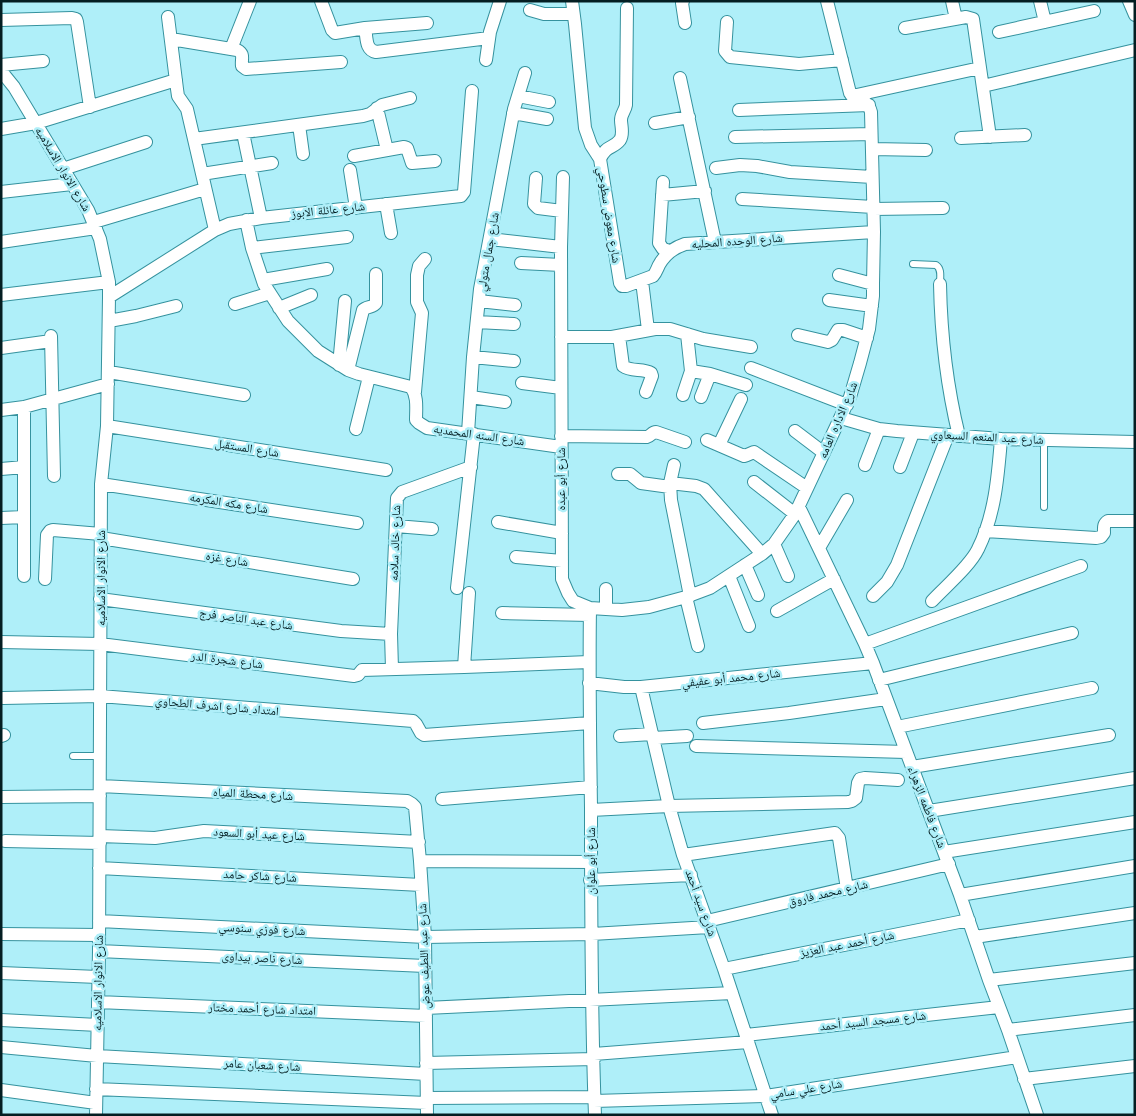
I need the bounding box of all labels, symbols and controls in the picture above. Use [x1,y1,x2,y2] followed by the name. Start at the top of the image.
[31,124,94,214] street label: شارع الانوار الاسلاميه
[591,166,624,265] street label: شارع معوض سطوحي
[289,199,366,222] street label: شارع عائلة الابوز
[474,211,505,293] street label: شارع جمال متولي
[691,231,783,252] street label: شارع الوحده المحليه
[816,380,861,461] street label: شارع الاداره العامه
[432,422,526,449] street label: شارع السنه المحمديه
[930,427,1044,450] street label: شارع عبد المنعم السبعاوي
[214,436,280,461] street label: شارع المستقبل
[554,447,569,510] street label: شارع أبو عبده
[189,490,269,517] street label: شارع مكه المكرمه
[387,505,404,581] street label: شارع خالد سلامه
[94,530,109,626] street label: شارع الانوار الاسلاميه
[205,549,249,570] street label: شارع غزه
[198,606,294,633] street label: شارع عبد الناصر فرج
[189,649,264,672] street label: شارع شجرة الدر
[681,666,781,693] street label: شارع محمد أبو عفيفي
[154,694,280,721] street label: امتداد شارع اشرف الطحاوي
[904,764,949,850] street label: شارع فاطمه الزهراء
[213,785,293,804] street label: شارع محطة المياه
[213,825,305,844] street label: شارع عيد أبو السعود
[584,827,599,895] street label: شارع أبو علوان
[223,867,297,886] street label: شارع شاكر حامد
[682,868,720,939] street label: شارع سيد أحمد
[787,877,869,910] street label: شارع محمد فاروق
[415,903,434,1009] street label: شارع عبد اللطيف عوض
[218,920,306,941] street label: شارع فوزي سنوسي
[798,928,896,961] street label: شارع أحمد عبد العزيز
[90,935,107,1031] street label: شارع الانوار الاسلاميه
[221,949,303,968] street label: شارع ناصر بيداوى
[207,1000,316,1019] street label: امتداد شارع أحمد مختار
[819,1008,927,1035] street label: شارع مسجد السيد أحمد
[222,1056,301,1075] street label: شارع شعبان عامر
[769,1076,844,1105] street label: شارع علي سامي

